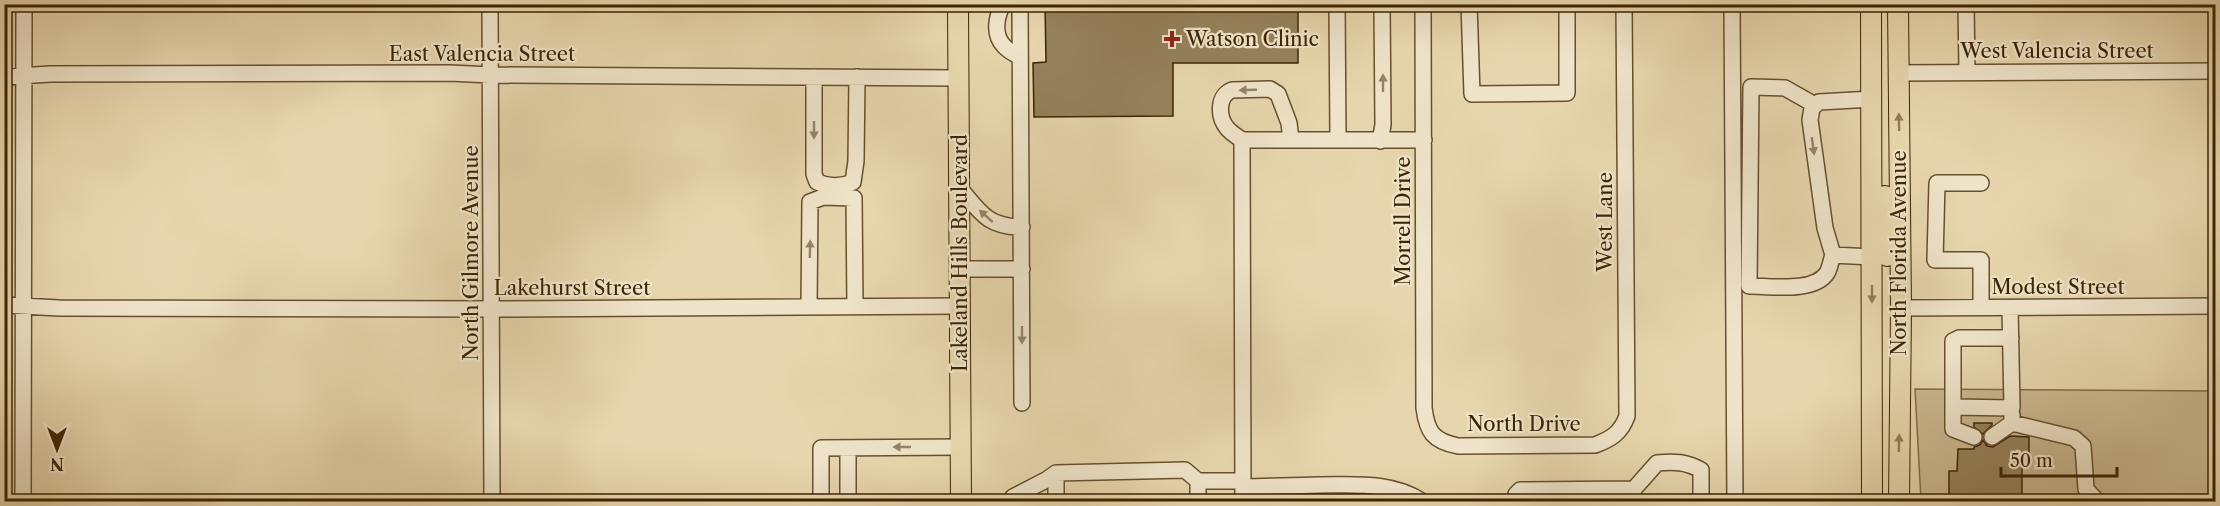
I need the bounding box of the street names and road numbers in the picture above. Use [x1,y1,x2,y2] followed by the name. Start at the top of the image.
[1959,39,2154,63] street label: West Valencia Street
[389,42,575,66] street label: East Valencia Street
[948,134,972,372] street label: Lakeland Hills Boulevard
[459,145,483,361] street label: North Gilmore Avenue
[1887,150,1911,356] street label: North Florida Avenue
[1391,157,1415,285] street label: Morrell Drive
[1593,172,1617,273] street label: West Lane
[1991,275,2125,299] street label: Modest Street
[494,276,650,300] street label: Lakehurst Street
[1467,412,1581,436] street label: North Drive

